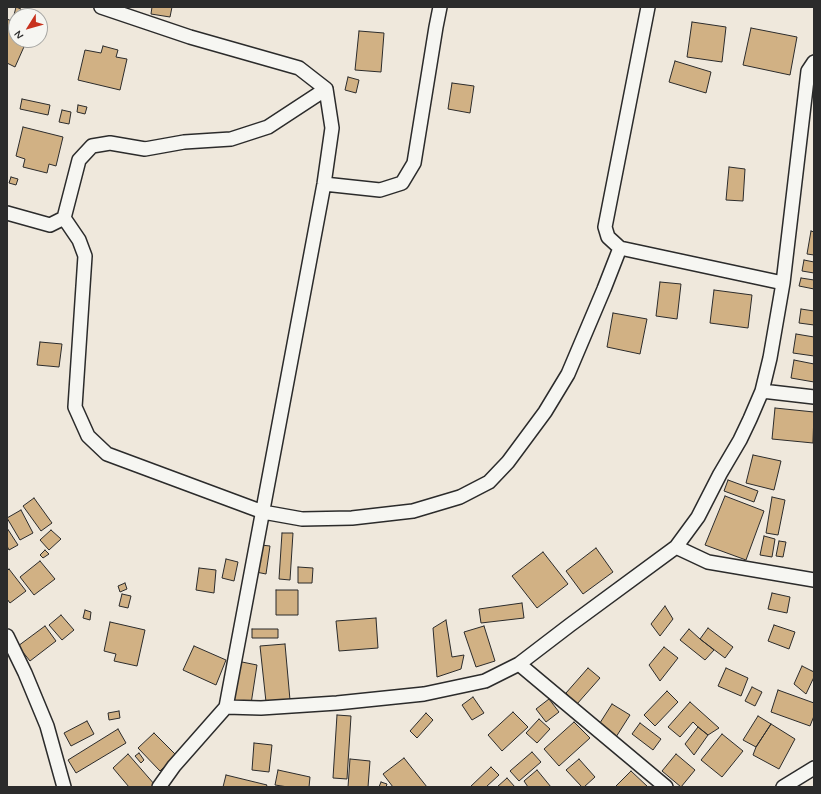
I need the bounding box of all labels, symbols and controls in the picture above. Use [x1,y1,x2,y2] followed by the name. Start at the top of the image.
[8,8,48,48] north arrow
[11,27,27,42] text: N

